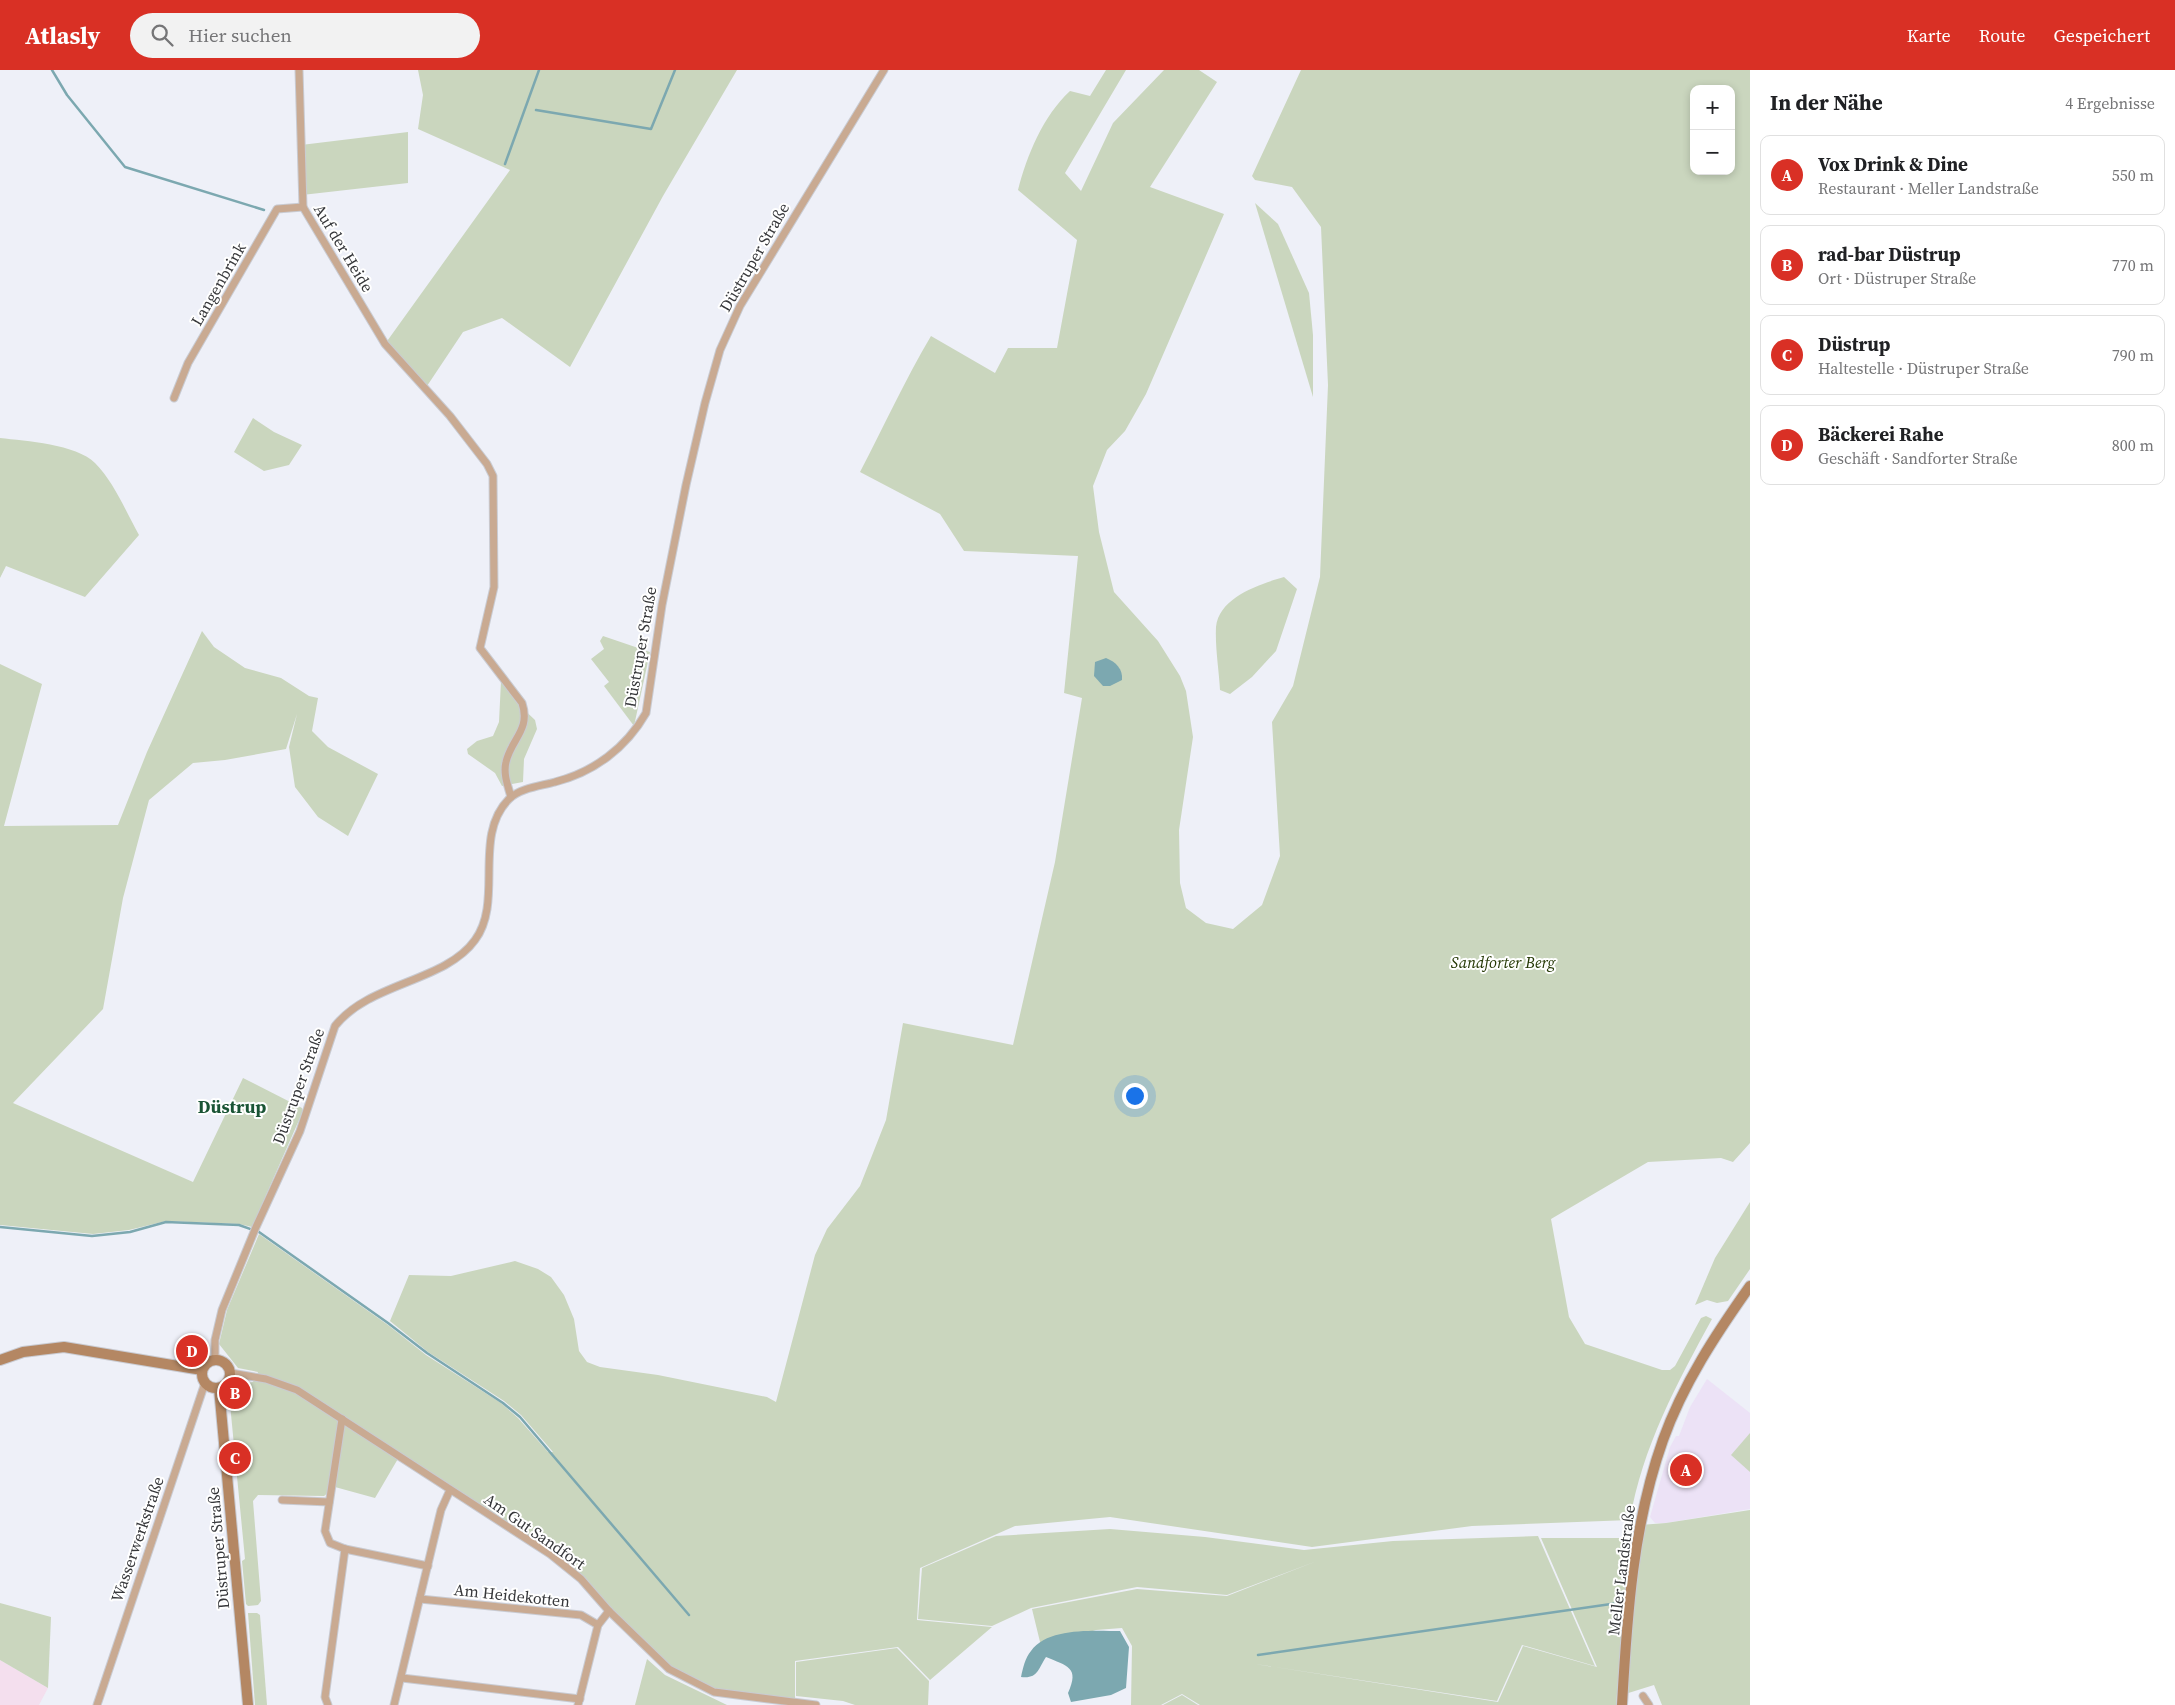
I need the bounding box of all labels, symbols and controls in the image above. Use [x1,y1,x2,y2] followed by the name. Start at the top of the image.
[130,13,480,58] search box
[25,19,100,52] text: Atlasly
[148,21,176,49] icon: search
[188,22,292,48] text: Hier suchen
[1907,23,1951,48] text: Karte
[1979,23,2025,48] text: Route
[2053,23,2150,48] text: Gespeichert
[1690,85,1735,175] map controls
[1690,85,1735,130] button: +
[1770,88,1883,117] text: In der Nähe
[2065,92,2155,114] text: 4 Ergebnisse
[1690,130,1735,175] button: −
[1818,151,1968,177] text: Vox Drink & Dine
[1782,164,1792,186] text: A
[2112,164,2154,186] text: 550 m
[1818,177,2039,199] text: Restaurant · Meller Landstraße
[714,199,794,315] street label: Düstruper Straße
[309,200,379,296] street label: Auf der Heide
[185,238,251,330] street label: Langenbrink
[1818,241,1961,267] text: rad-bar Düstrup
[1782,254,1792,276] text: B
[2112,254,2154,276] text: 770 m
[1818,267,1976,289] text: Ort · Düstruper Straße
[1818,331,1890,357] text: Düstrup
[1782,344,1792,366] text: C
[2112,344,2154,366] text: 790 m
[1818,357,2029,379] text: Haltestelle · Düstruper Straße
[1818,421,1944,447] text: Bäckerei Rahe
[1781,434,1793,456] text: D
[2112,434,2154,456] text: 800 m
[1818,447,2018,469] text: Geschäft · Sandforter Straße
[619,585,661,709] street label: Düstruper Straße
[1451,951,1556,973] park label: Sandforter Berg
[267,1025,329,1147] street label: Düstruper Straße
[1122,1083,1148,1109] your location
[198,1094,266,1119] district label: Düstrup
[176,1332,208,1370] pin: D
[219,1374,251,1412] pin: B
[219,1439,251,1477] pin: C
[1670,1451,1702,1489] pin: A
[105,1473,169,1605] street label: Wasserwerkstraße
[202,1486,234,1610] street label: Düstruper Straße
[480,1488,591,1575] street label: Am Gut Sandfort
[1602,1504,1640,1636] street label: Meller Landstraße
[453,1578,571,1612] street label: Am Heidekotten

